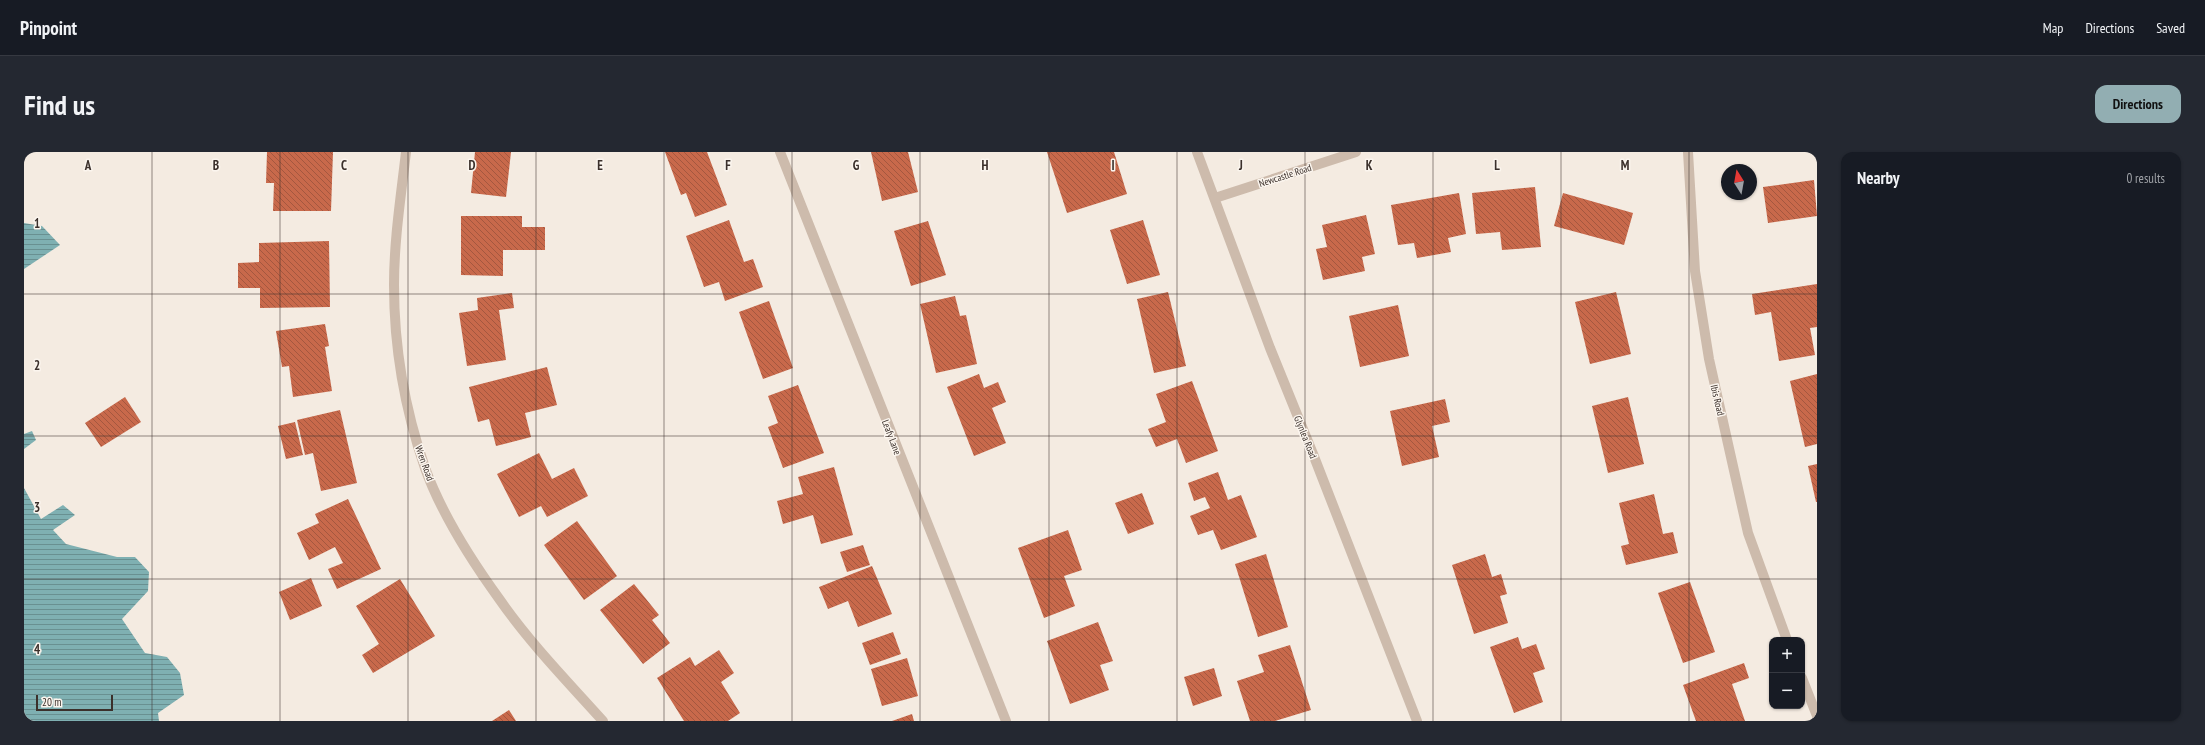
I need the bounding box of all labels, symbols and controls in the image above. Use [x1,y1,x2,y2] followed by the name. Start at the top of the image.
[20,16,77,40] text: Pinpoint
[2043,19,2063,37] text: Map
[2085,19,2134,37] text: Directions
[2156,19,2185,37] text: Saved
[2095,85,2181,123] button: Directions
[24,86,95,123] text: Find us
[84,157,92,174] text: A
[213,157,219,174] text: B
[341,157,347,174] text: C
[469,157,476,174] text: D
[597,157,603,174] text: E
[725,157,731,174] text: F
[853,157,860,174] text: G
[982,157,989,174] text: H
[1111,157,1115,174] text: I
[1238,157,1243,174] text: J
[1366,157,1373,174] text: K
[1494,157,1500,174] text: L
[1621,157,1630,174] text: M
[1257,161,1313,190] street label: Newcastle Road
[1721,164,1757,200] north arrow
[1857,167,1900,189] text: Nearby
[2126,170,2165,187] text: 0 results
[34,215,40,232] text: 1
[34,357,40,374] text: 2
[1708,383,1727,417] street label: Ibis Road
[1291,414,1320,461] street label: Glynlea Road
[879,418,904,457] street label: Leafy Lane
[412,444,437,483] street label: Wren Road
[34,499,40,516] text: 3
[1769,637,1805,709] map controls
[1769,637,1805,673] button: +
[34,641,41,658] text: 4
[1769,673,1805,709] button: −
[36,693,113,712] scale bar
[42,695,61,709] text: 20 m

